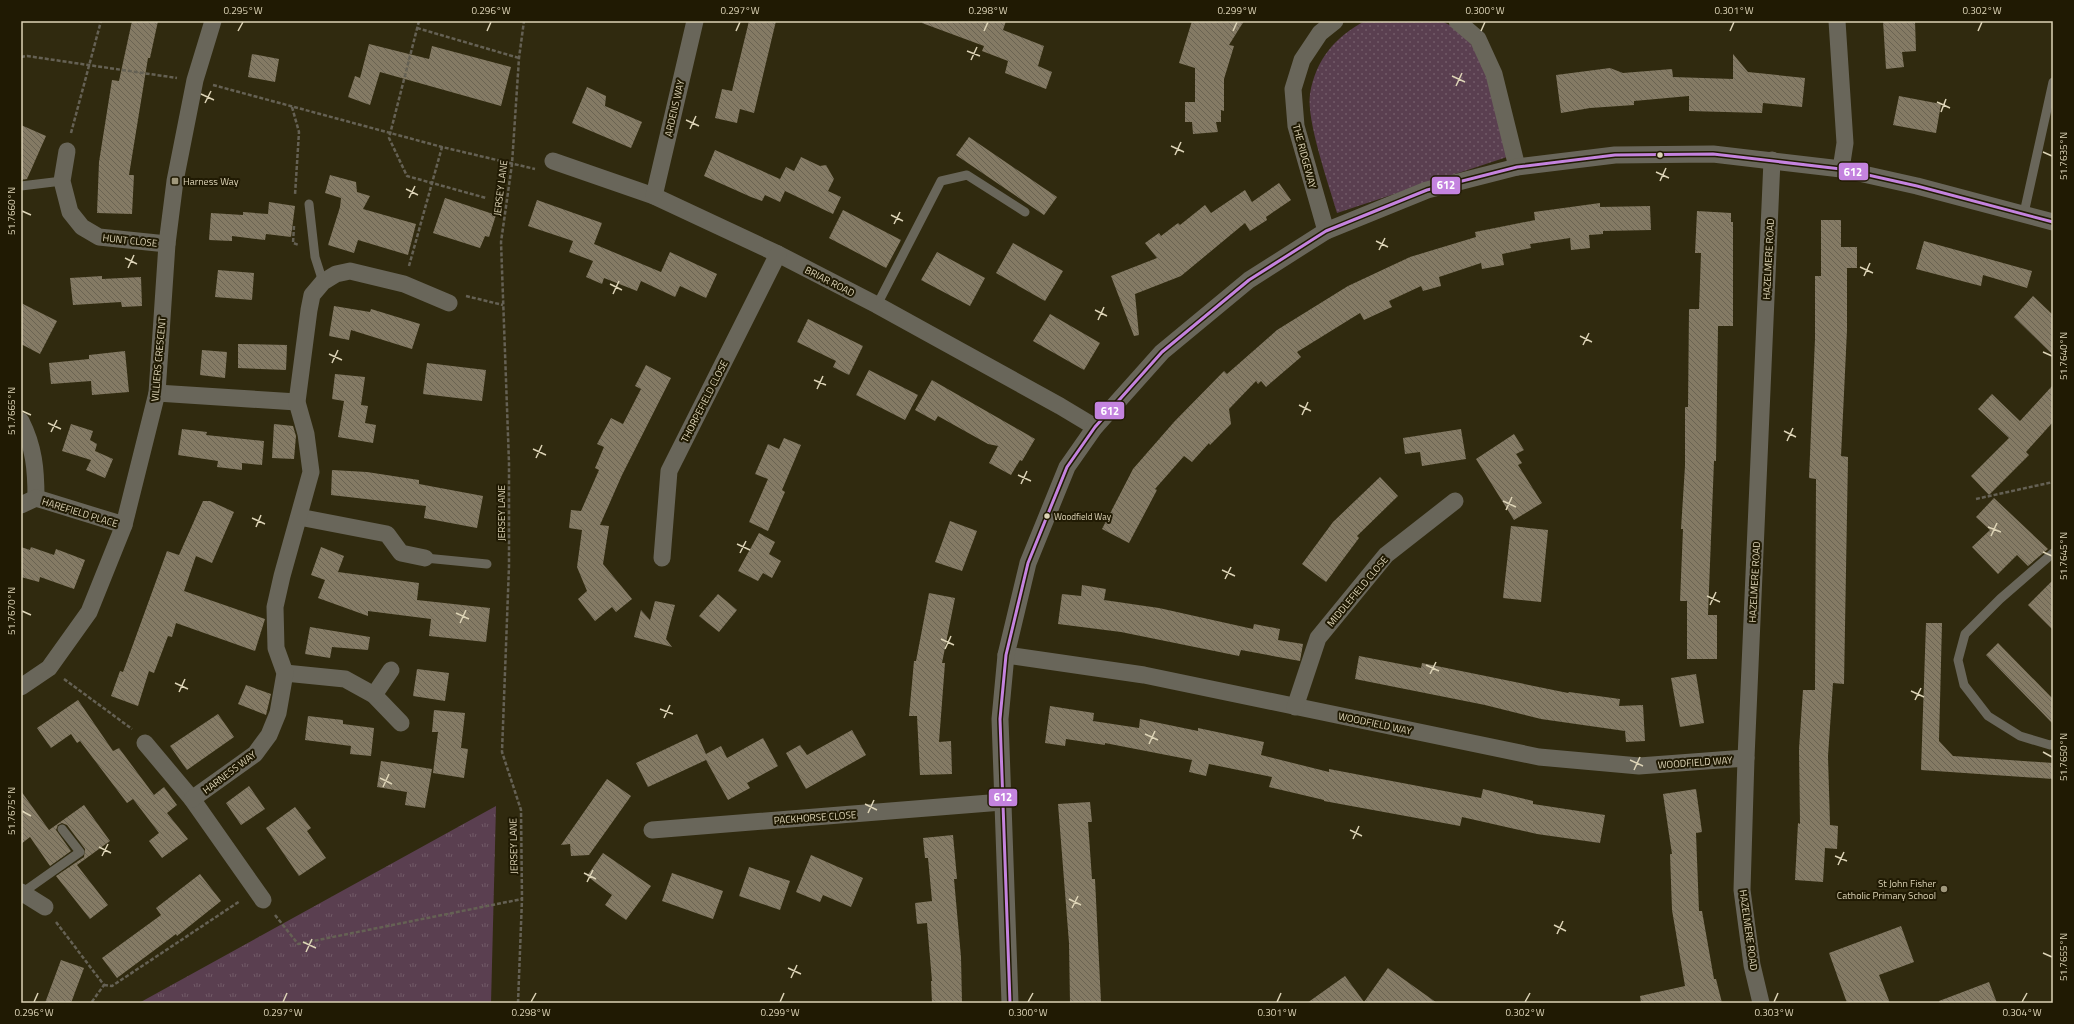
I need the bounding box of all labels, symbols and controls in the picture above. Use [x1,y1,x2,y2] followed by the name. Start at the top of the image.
[223,3,263,18] text: 0.295°W
[471,3,511,18] text: 0.296°W
[720,3,760,18] text: 0.297°W
[968,3,1008,18] text: 0.298°W
[1217,3,1257,18] text: 0.299°W
[1465,3,1505,18] text: 0.300°W
[1714,3,1754,18] text: 0.301°W
[1962,3,2002,18] text: 0.302°W
[661,78,688,138] street label: ARDENS WAY
[1289,122,1320,191] street label: THE RIDGEWAY
[2056,132,2071,180] text: 51.7635°N
[1655,150,1665,160] unlabelled marker
[490,159,511,217] street label: JERSEY LANE
[1838,162,1869,181] line badge: 612
[1844,164,1862,180] text: 612
[183,174,239,189] place label: Harness Way
[170,176,180,186] marker: Harness Way
[1431,176,1461,195] line badge: 612
[1437,177,1455,193] text: 612
[4,187,19,235] text: 51.7660°N
[1759,218,1778,300] street label: HAZELMERE ROAD
[102,230,159,251] street label: HUNT CLOSE
[802,262,857,300] street label: BRIAR ROAD
[147,315,170,402] street label: VILLIERS CRESCENT
[2056,332,2071,380] text: 51.7640°N
[677,357,732,445] street label: THORPEFIELD CLOSE
[4,387,19,435] text: 51.7665°N
[1094,401,1125,420] line badge: 612
[1101,403,1119,419] text: 612
[494,484,509,541] street label: JERSEY LANE
[40,494,120,531] street label: HAREFIELD PLACE
[1054,510,1112,523] place label: Woodfield Way
[1042,511,1052,521] marker: Woodfield Way
[2056,532,2071,580] text: 51.7645°N
[1745,541,1764,623] street label: HAZELMERE ROAD
[1323,552,1392,630] street label: MIDDLEFIELD CLOSE
[4,587,19,635] text: 51.7670°N
[1337,708,1414,739] street label: WOODFIELD WAY
[2056,733,2071,781] text: 51.7650°N
[199,747,260,798] street label: HARNESS WAY
[1657,752,1733,773] street label: WOODFIELD WAY
[4,787,19,835] text: 51.7675°N
[988,788,1018,807] line badge: 612
[994,789,1012,805] text: 612
[773,807,857,828] street label: PACKHORSE CLOSE
[506,817,521,874] street label: JERSEY LANE
[1837,876,1937,903] place label: St John Fisher Catholic Primary School
[1939,884,1949,894] marker: St John Fisher Catholic Primary School
[1735,889,1762,971] street label: HAZELMERE ROAD
[2056,933,2071,981] text: 51.7655°N
[14,1005,54,1020] text: 0.296°W
[263,1005,303,1020] text: 0.297°W
[511,1005,551,1020] text: 0.298°W
[760,1005,800,1020] text: 0.299°W
[1008,1005,1048,1020] text: 0.300°W
[1257,1005,1297,1020] text: 0.301°W
[1505,1005,1545,1020] text: 0.302°W
[1754,1005,1794,1020] text: 0.303°W
[2002,1005,2042,1020] text: 0.304°W

